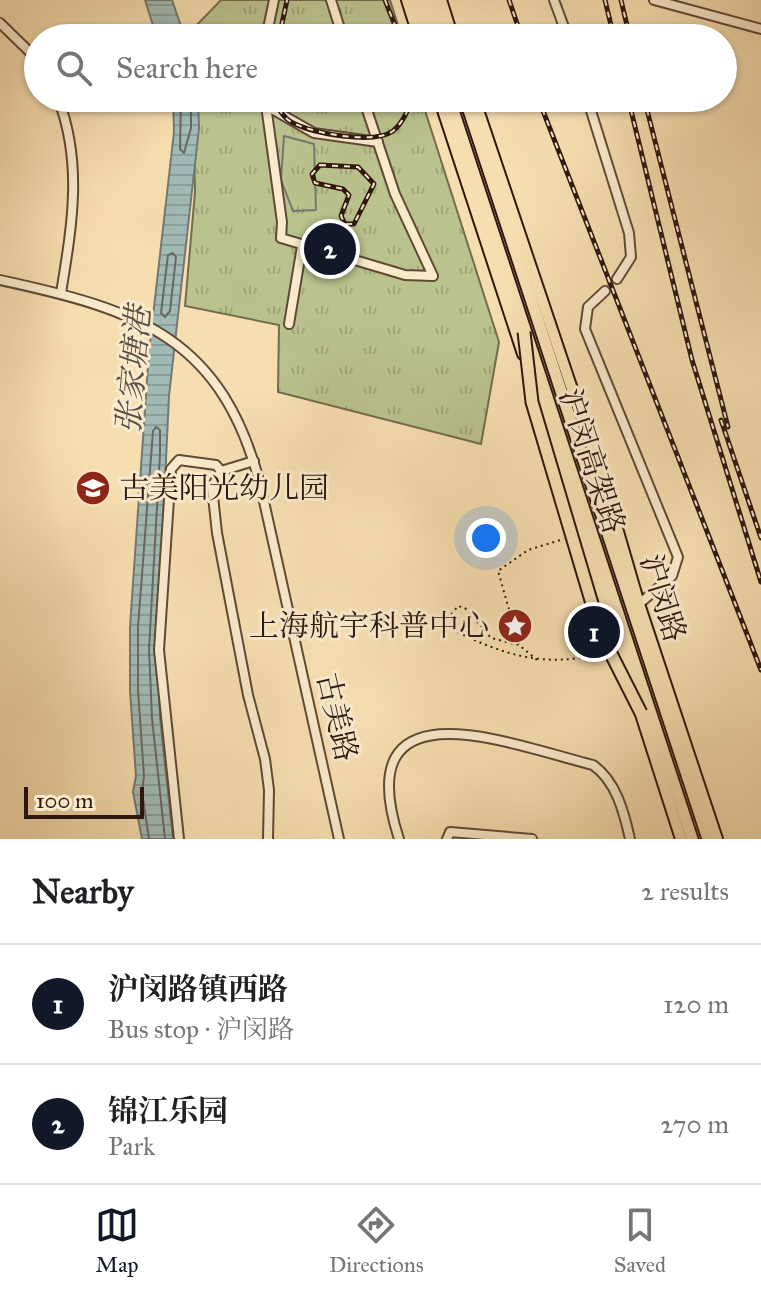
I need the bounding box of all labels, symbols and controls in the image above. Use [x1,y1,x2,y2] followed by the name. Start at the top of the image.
[24,24,737,112] search box
[52,46,96,90] icon: search
[116,50,258,86] text: Search here
[304,219,356,279] pin: 2
[108,301,159,436] water label: 张家塘港
[552,384,632,538] street label: 沪闵高架路
[74,469,112,507] school or university icon: 古美阳光幼儿园
[119,470,329,506] place label: 古美阳光幼儿园
[466,518,506,558] your location
[633,550,693,646] street label: 沪闵路
[568,602,620,662] pin: 1
[496,607,534,645] place icon: 上海航宇科普中心
[249,608,489,644] place label: 上海航宇科普中心
[309,669,365,765] street label: 古美路
[24,783,144,819] scale bar
[36,787,93,814] text: 100 m
[32,871,134,912] text: Nearby
[641,875,729,907] text: 2 results
[108,971,288,1007] text: 沪闵路镇西路
[53,988,63,1020] text: 1
[663,988,729,1020] text: 120 m
[108,1013,294,1045] text: Bus stop · 沪闵路
[108,1093,228,1129] text: 锦江乐园
[52,1108,64,1140] text: 2
[660,1108,729,1140] text: 270 m
[108,1130,155,1162] text: Park
[95,1203,139,1278] tab: Map
[329,1203,424,1278] tab: Directions
[614,1203,666,1278] tab: Saved

